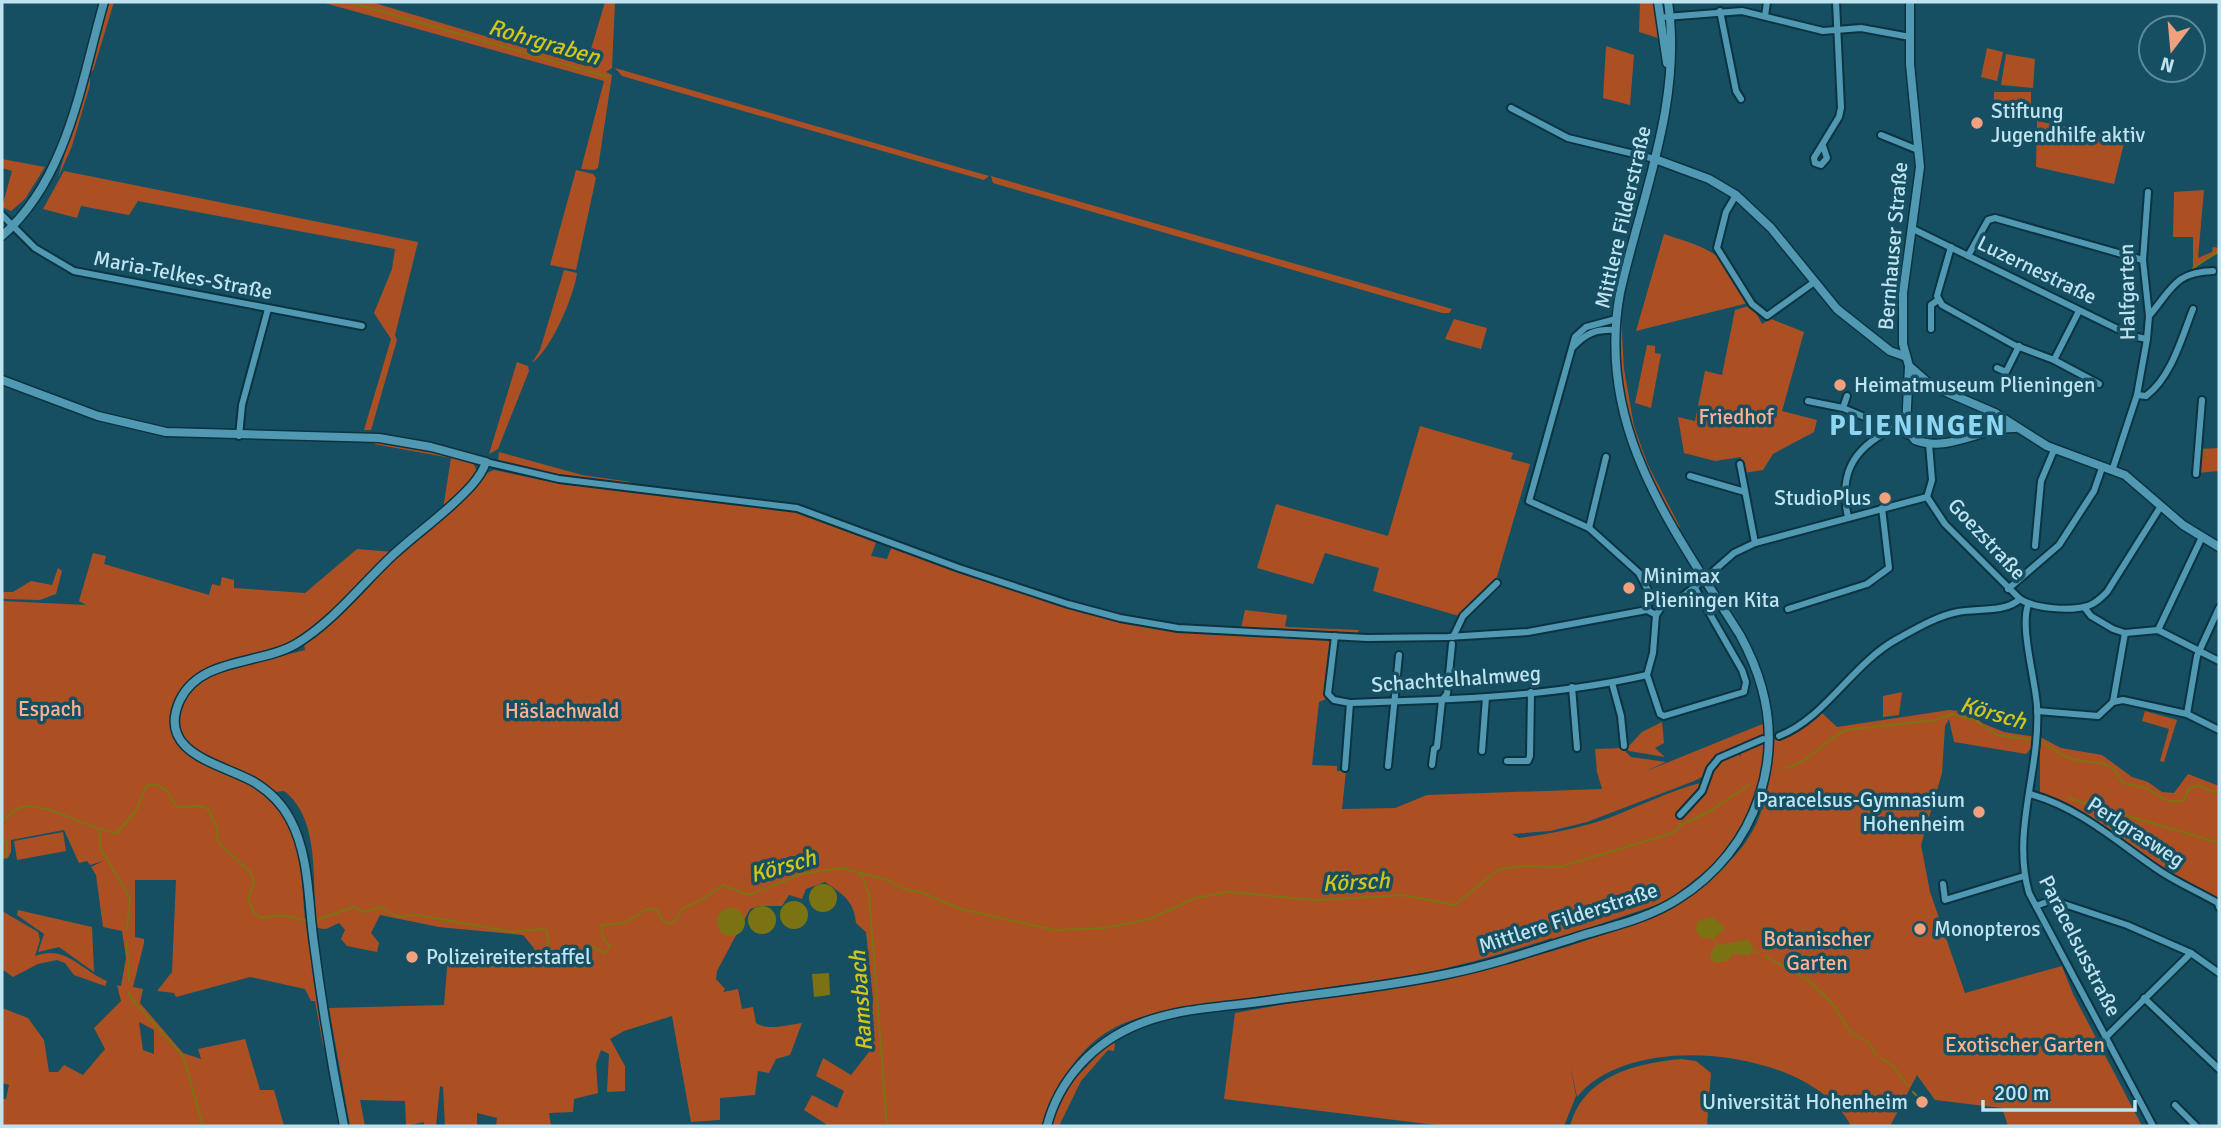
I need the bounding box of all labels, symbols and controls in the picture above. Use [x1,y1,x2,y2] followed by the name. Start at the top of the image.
[485,12,604,72] water label: Rohrgraben
[2137,14,2207,84] north arrow
[2158,51,2177,78] text: N
[1991,98,2145,148] place label: Stiftung Jugendhilfe aktiv
[1969,115,1985,131] marker: Stiftung Jugendhilfe aktiv
[1589,123,1657,311] street label: Mittlere Filderstraße
[1873,161,1913,331] street label: Bernhauser Straße
[1973,230,2101,310] street label: Luzernestraße
[2113,243,2141,341] street label: Halfgarten
[91,245,275,305] street label: Maria-Telkes-Straße
[1854,372,2095,398] place label: Heimatmuseum Plieningen
[1832,377,1848,393] marker: Heimatmuseum Plieningen
[1698,404,1775,430] park label: Friedhof
[1829,409,2007,443] district label: PLIENINGEN
[1774,485,1871,511] place label: StudioPlus
[1877,490,1893,506] marker: StudioPlus
[1942,493,2032,585] street label: Goezstraße
[1643,563,1780,613] place label: Minimax Plieningen Kita
[1621,580,1637,596] marker: Minimax Plieningen Kita
[1370,660,1542,698] street label: Schachtelhalmweg
[1957,690,2031,737] water label: Körsch
[18,696,82,722] park label: Espach
[505,698,619,724] park label: Häslachwald
[1756,787,1965,837] place label: Paracelsus-Gymnasium Hohenheim
[2083,791,2189,873] street label: Perlgrasweg
[1971,804,1987,820] marker: Paracelsus-Gymnasium Hohenheim
[747,842,821,889] water label: Körsch
[1322,866,1392,898] water label: Körsch
[2033,871,2127,1021] street label: Paracelsusstraße
[1475,877,1661,959] street label: Mittlere Filderstraße
[1934,916,2041,942] place label: Monopteros
[1912,921,1928,937] marker: Monopteros
[1763,926,1871,976] park label: Botanischer Garten
[426,944,591,970] place label: Polizeireiterstaffel
[843,948,879,1052] water label: Ramsbach
[404,949,420,965] marker: Polizeireiterstaffel
[1945,1032,2105,1058] park label: Exotischer Garten
[1983,1068,2135,1112] scale bar
[1994,1080,2049,1106] text: 200 m
[1702,1089,1908,1115] place label: Universität Hohenheim
[1914,1094,1930,1110] marker: Universität Hohenheim

